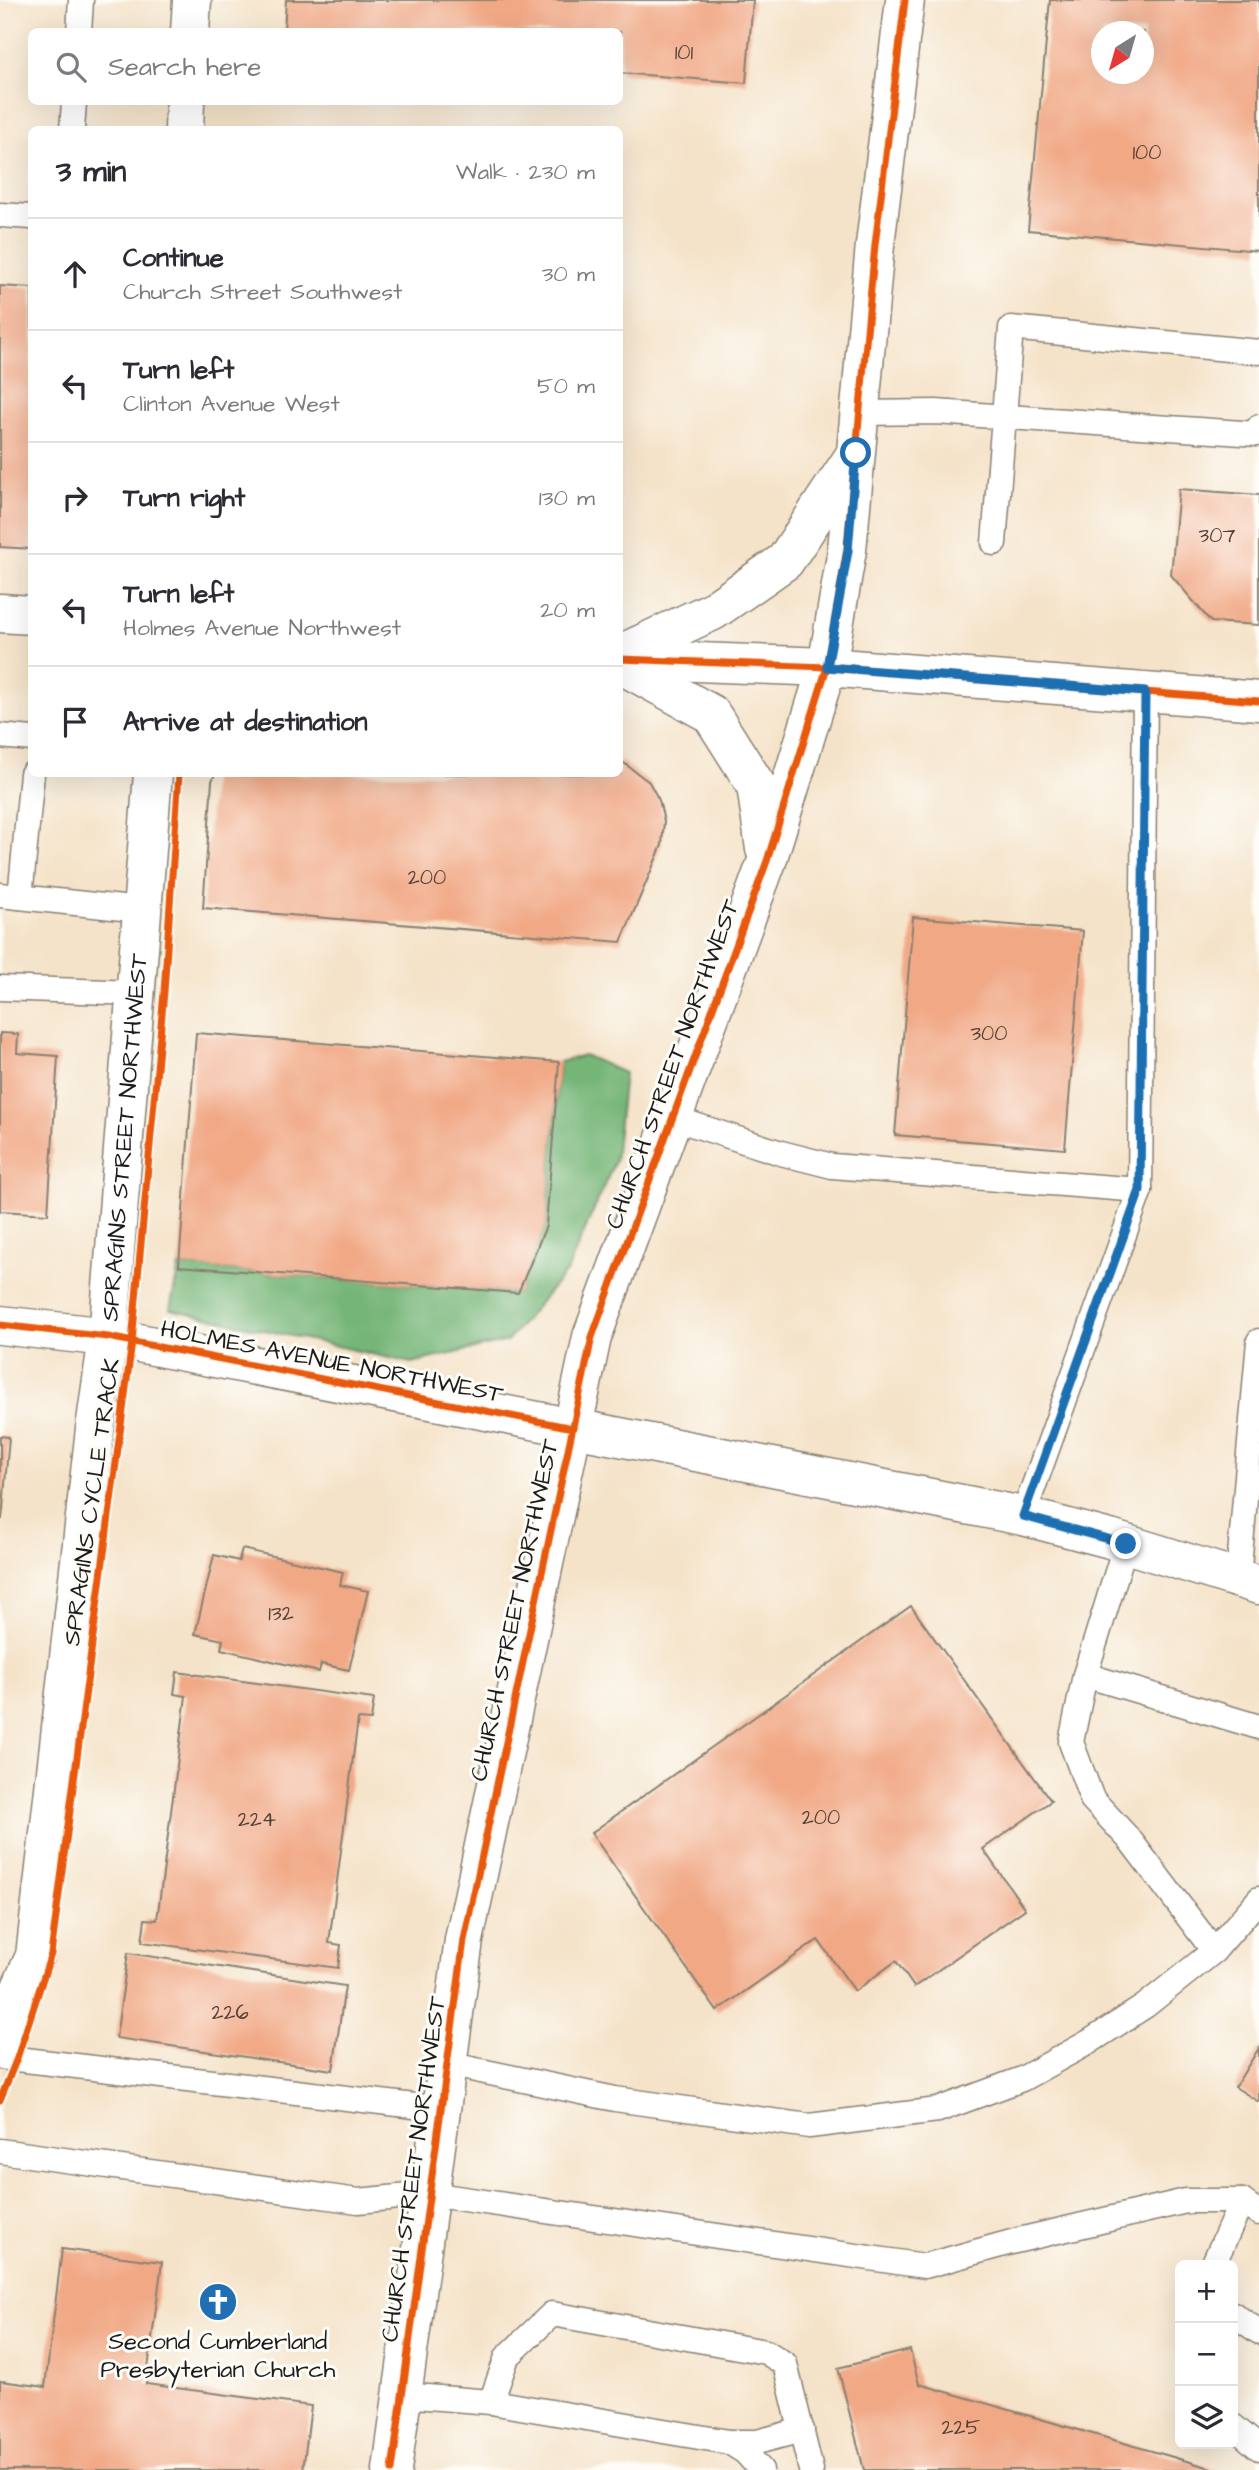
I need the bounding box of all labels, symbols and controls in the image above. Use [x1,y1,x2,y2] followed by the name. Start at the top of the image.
[1091,21,1154,84] north arrow
[28,28,623,105] search box
[675,38,694,67] house number: 101
[52,48,90,86] icon: search
[108,49,261,85] text: Search here
[1132,138,1162,167] house number: 100
[56,151,126,193] text: 3 min
[456,156,595,188] text: Walk · 230 m
[123,240,224,276] text: Continue
[56,255,94,293] icon: ahead
[542,258,595,290] text: 30 m
[123,276,402,308] text: Church Street Southwest
[123,352,234,388] text: Turn left
[56,367,94,405] icon: left
[537,370,595,402] text: 50 m
[123,388,340,420] text: Clinton Avenue West
[840,437,871,468] route start
[56,479,94,517] icon: right
[123,480,245,516] text: Turn right
[539,482,595,514] text: 130 m
[1199,521,1236,550] house number: 307
[123,576,234,612] text: Turn left
[56,591,94,629] icon: left
[540,594,595,626] text: 20 m
[123,612,401,644] text: Holmes Avenue Northwest
[56,703,94,741] icon: arrive
[123,704,368,740] text: Arrive at destination
[408,863,446,892] house number: 200
[597,895,749,1234] street label: CHURCH STREET NORTHWEST
[93,952,157,1323] street label: SPRAGINS STREET NORTHWEST
[970,1019,1008,1048] house number: 300
[158,1312,506,1412] street label: HOLMES AVENUE NORTHWEST
[55,1356,129,1648] street label: SPRAGINS CYCLE TRACK
[462,1436,568,1784] street label: CHURCH STREET NORTHWEST
[1110,1528,1141,1559] route end
[268,1599,294,1628] house number: 132
[802,1803,840,1832] house number: 200
[238,1805,276,1834] house number: 224
[373,1994,455,2344] street label: CHURCH STREET NORTHWEST
[211,1998,249,2027] house number: 226
[1175,2260,1238,2449] map controls
[1175,2260,1238,2323] button: +
[197,2281,239,2323] church icon: Second Cumberland Presbyterian Church
[1175,2323,1238,2386] button: −
[101,2325,336,2388] place label: Second Cumberland Presbyterian Church
[1175,2386,1238,2449] button: layers
[942,2413,981,2442] house number: 225

